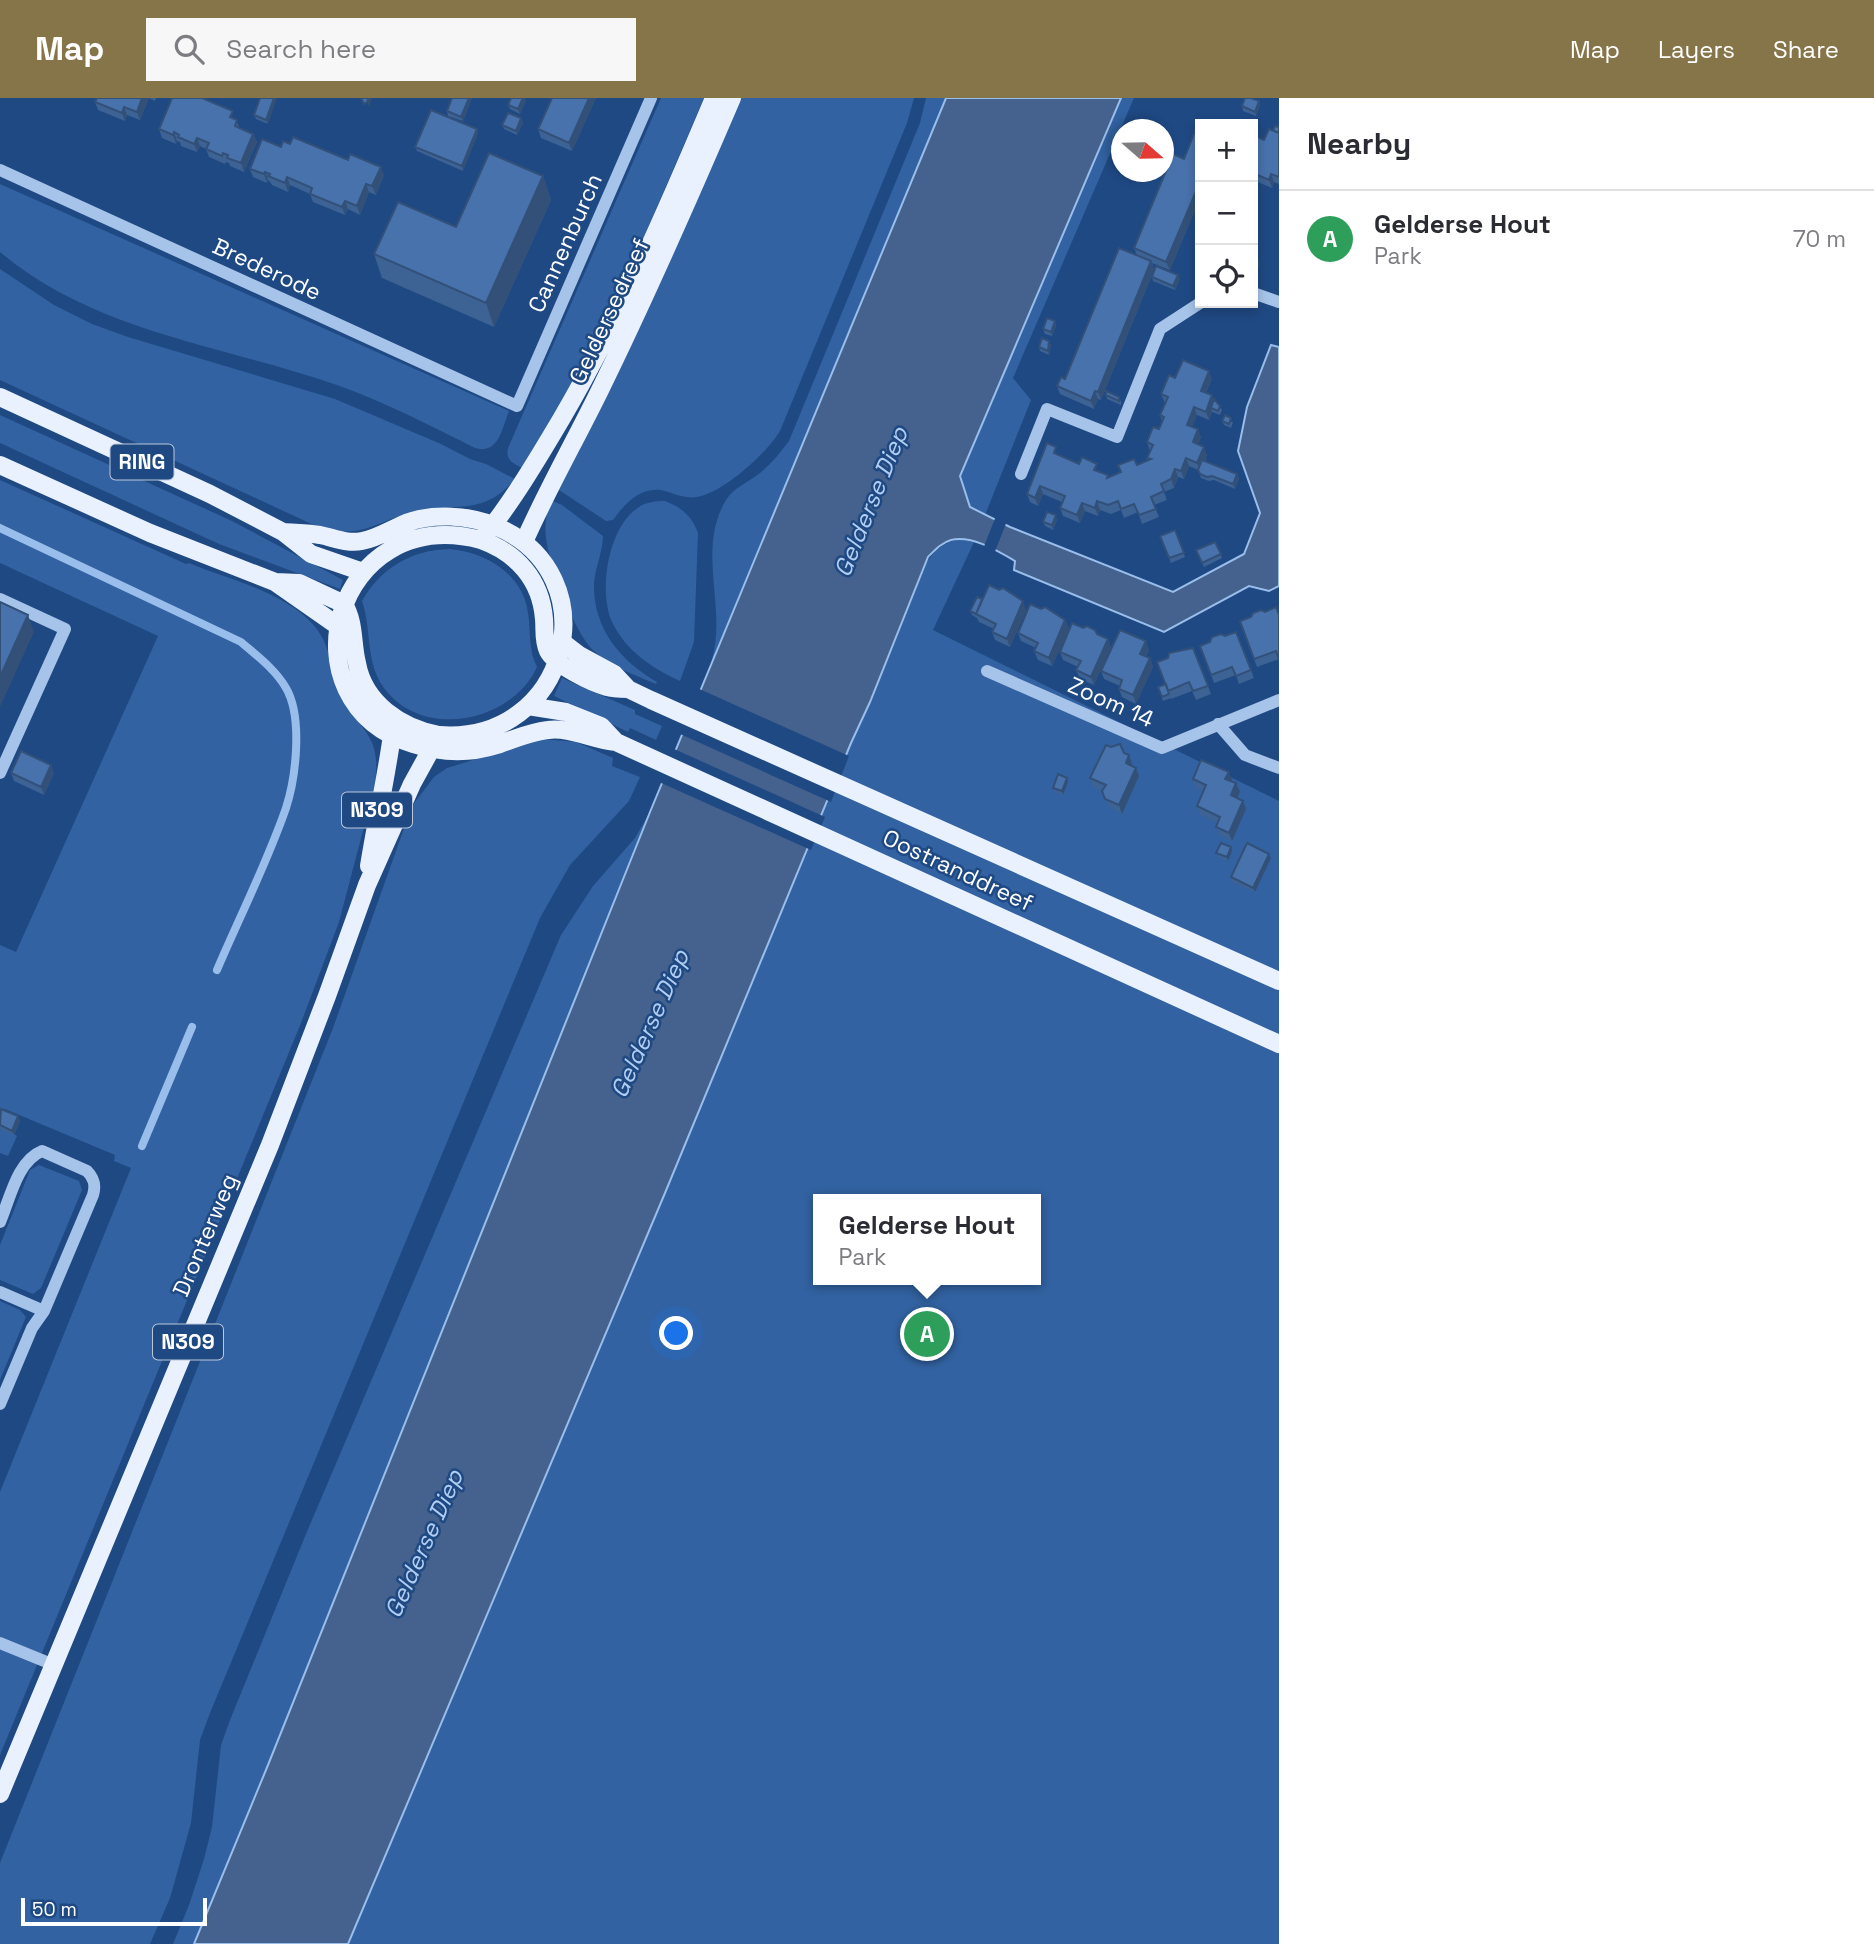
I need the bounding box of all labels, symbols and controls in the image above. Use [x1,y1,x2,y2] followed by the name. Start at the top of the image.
[146,18,636,81] search box
[35,28,104,70] text: Map
[170,30,208,68] icon: search
[226,32,376,66] text: Search here
[1570,34,1620,65] text: Map
[1658,34,1735,65] text: Layers
[1773,34,1839,65] text: Share
[1111,119,1174,182] north arrow
[1195,119,1258,308] map controls
[1195,119,1258,182] button: +
[1307,124,1411,163] text: Nearby
[521,169,609,317] street label: Cannenburch
[1195,182,1258,245] button: −
[1374,207,1551,241] text: Gelderse Hout
[1323,224,1337,254] text: A
[1793,224,1846,254] text: 70 m
[208,231,326,307] street label: Brederode
[562,233,656,389] street label: Geldersedreef
[1374,241,1422,271] text: Park
[1195,245,1258,308] button: locate
[826,421,915,581] water label: Gelderse Diep
[110,444,174,480] road number: RING
[1063,670,1159,734] street label: Zoom 14
[342,792,412,828] road number: N309
[878,822,1038,918] street label: Oostranddreef
[603,944,697,1103] water label: Gelderse Diep
[166,1169,244,1301] street label: Dronterweg
[813,1194,1041,1285] popup
[839,1208,1015,1242] text: Gelderse Hout
[839,1242,886,1272] text: Park
[904,1308,950,1360] pin: A
[659,1316,693,1350] your location
[153,1324,223,1360] road number: N309
[377,1464,471,1623] water label: Gelderse Diep
[21,1895,206,1927] scale bar
[32,1897,77,1922] text: 50 m

